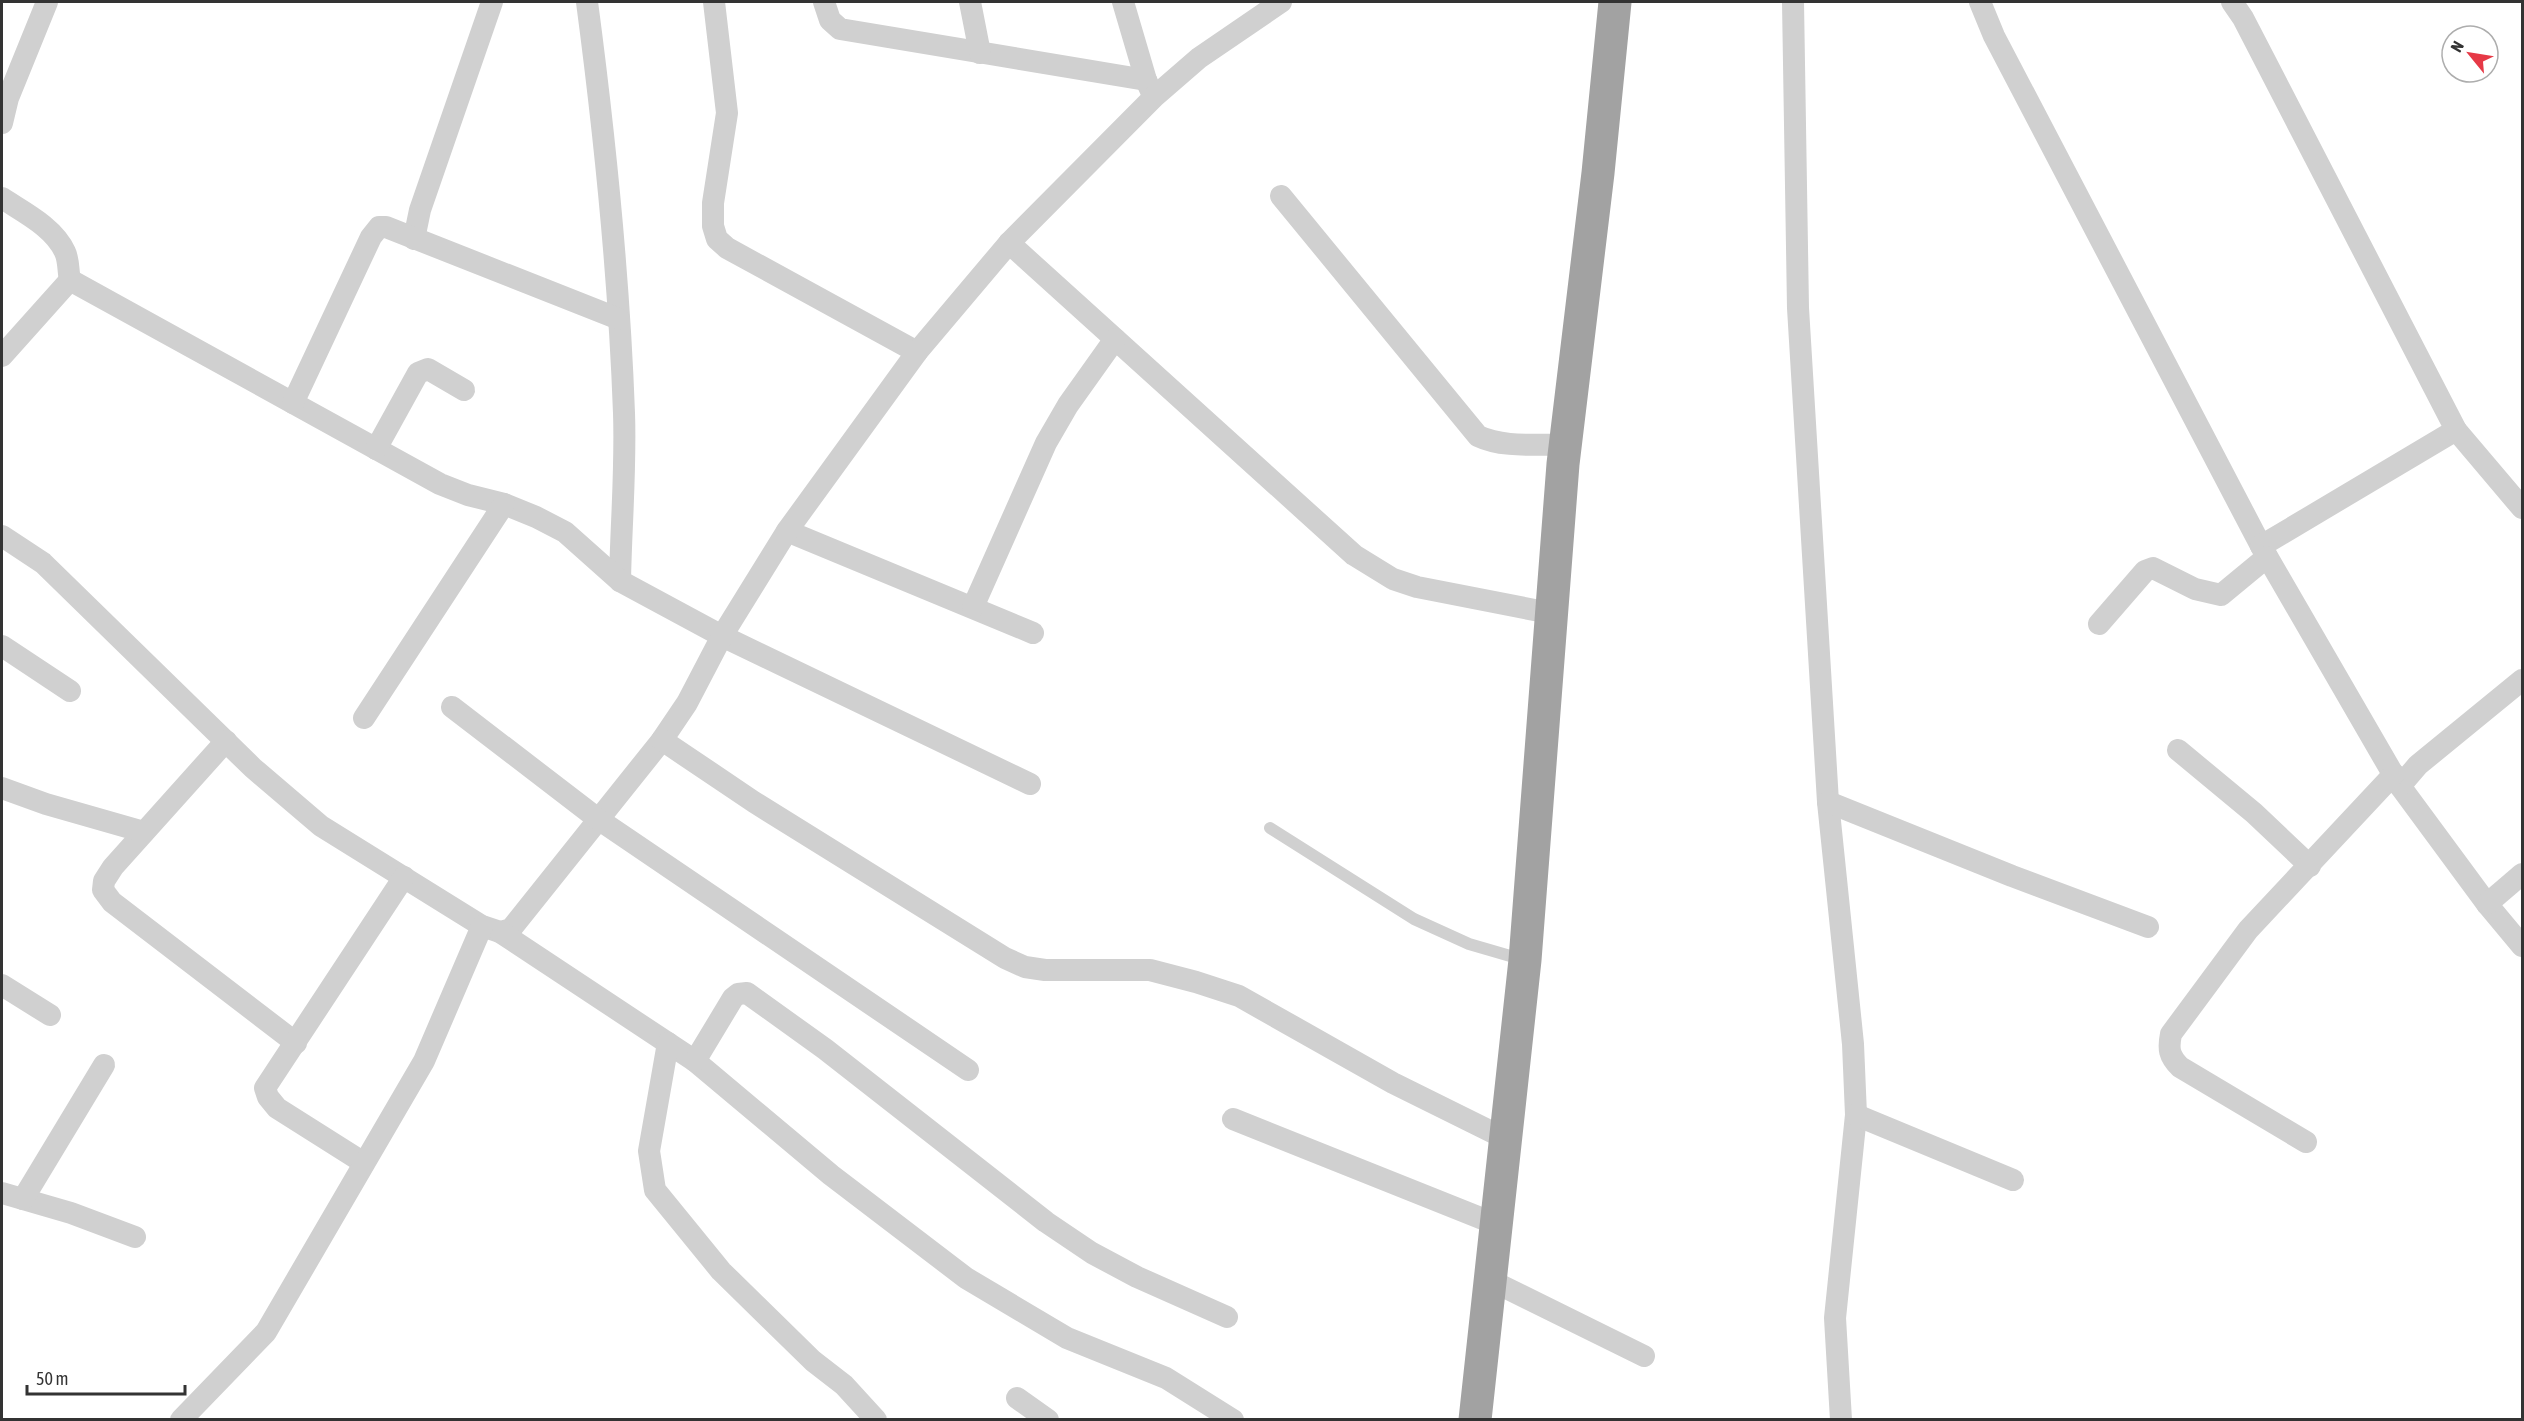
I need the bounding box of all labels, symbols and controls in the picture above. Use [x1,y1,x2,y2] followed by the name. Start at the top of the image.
[2440,24,2500,84] north arrow
[2447,38,2467,55] text: N
[27,1358,184,1396] scale bar
[36,1368,68,1389] text: 50 m

